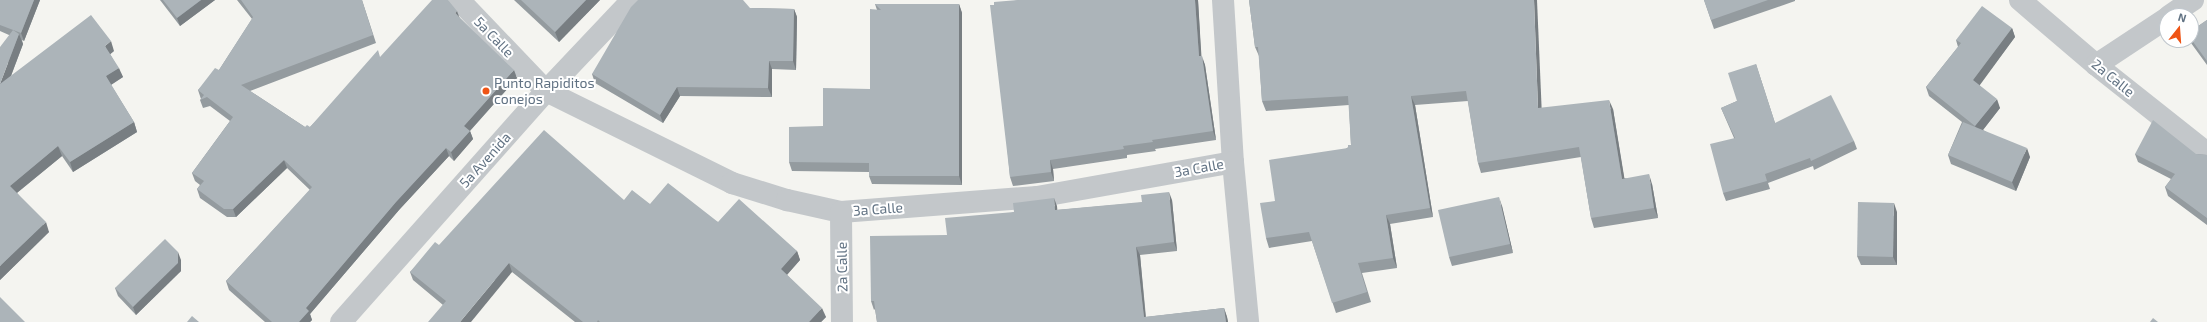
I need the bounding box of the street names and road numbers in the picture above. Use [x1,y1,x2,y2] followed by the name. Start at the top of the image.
[471,13,517,61] street label: 5a Calle
[2088,56,2138,100] street label: 2a Calle
[456,129,514,191] street label: 5a Avenida
[1173,155,1225,181] street label: 3a Calle
[852,199,904,219] street label: 3a Calle
[833,242,851,292] street label: 2a Calle

